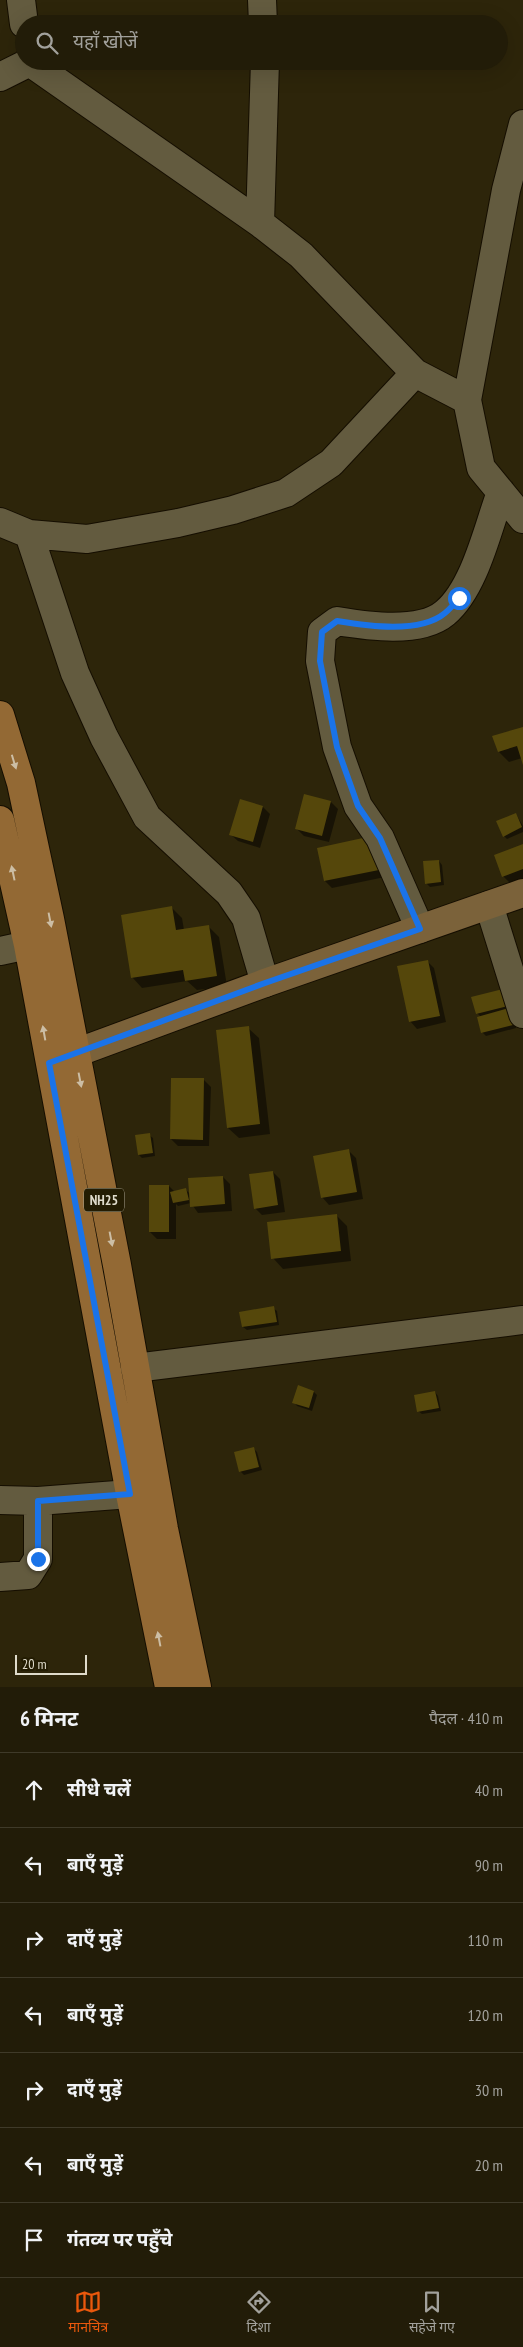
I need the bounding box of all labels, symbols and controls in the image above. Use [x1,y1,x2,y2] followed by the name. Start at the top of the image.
[15,15,508,70] search box
[33,29,61,57] icon: search
[73,29,138,53] text: यहाँ खोजें
[448,587,471,610] route start
[11,754,19,769] one-way arrow
[9,866,17,881] one-way arrow
[46,913,54,928] one-way arrow
[39,1024,47,1040] one-way arrow
[76,1072,84,1088] one-way arrow
[84,1188,124,1212] road number: NH25
[108,1232,116,1248] one-way arrow
[27,1548,50,1571] route end
[155,1631,163,1647] one-way arrow
[15,1652,88,1675] scale bar
[22,1655,47,1673] text: 20 m
[20,1705,78,1732] text: 6 मिनट
[429,1708,503,1728] text: पैदल · 410 m
[20,1776,48,1804] icon: ahead
[67,1777,131,1801] text: सीधे चलें
[475,1780,503,1800] text: 40 m
[20,1851,48,1879] icon: left
[67,1852,123,1876] text: बाएँ मुड़ें
[475,1855,503,1875] text: 90 m
[20,1926,48,1954] icon: right
[67,1927,122,1951] text: दाएँ मुड़ें
[468,1930,503,1950] text: 110 m
[20,2001,48,2029] icon: left
[67,2002,123,2026] text: बाएँ मुड़ें
[468,2005,503,2025] text: 120 m
[20,2076,48,2104] icon: right
[67,2077,122,2101] text: दाएँ मुड़ें
[475,2080,503,2100] text: 30 m
[20,2151,48,2179] icon: left
[67,2152,123,2176] text: बाएँ मुड़ें
[475,2155,503,2175] text: 20 m
[20,2226,48,2254] icon: arrive
[67,2227,172,2251] text: गंतव्य पर पहुँचे
[68,2288,108,2338] tab: मानचित्र
[245,2288,273,2338] tab: दिशा
[409,2288,455,2338] tab: सहेजे गए

